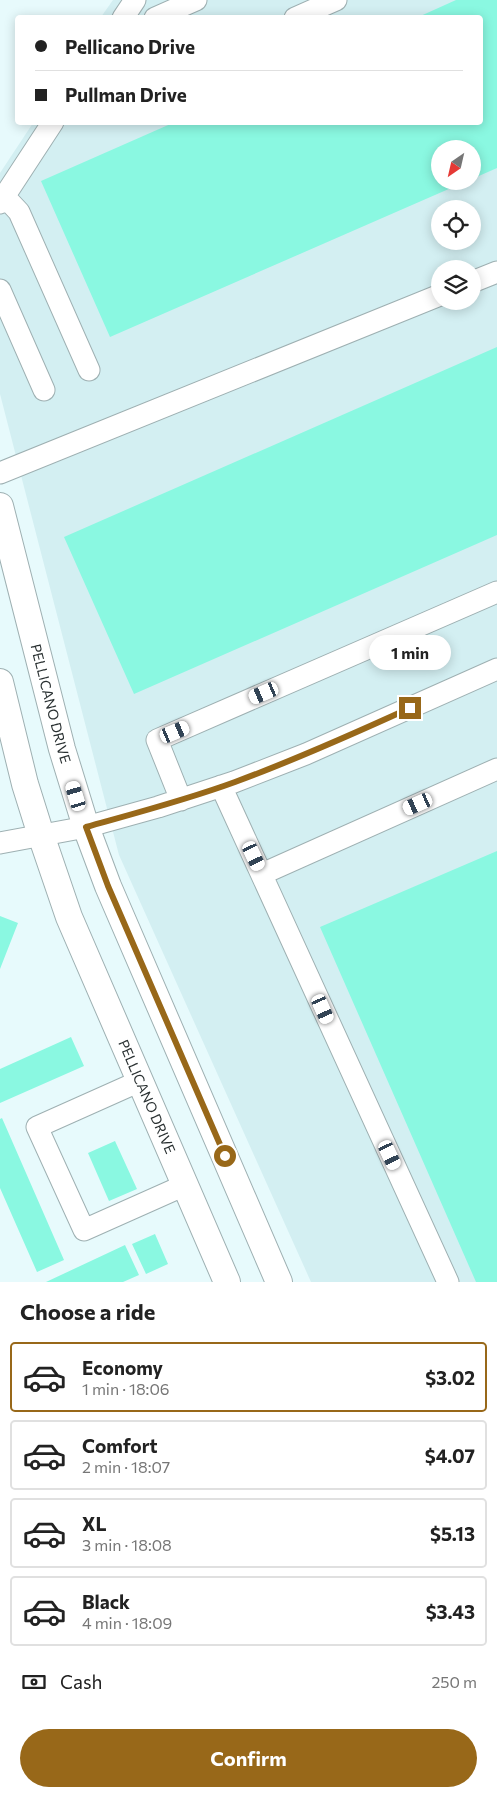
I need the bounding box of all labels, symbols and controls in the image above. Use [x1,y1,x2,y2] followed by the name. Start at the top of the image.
[65,35,195,58] text: Pellicano Drive
[65,83,187,106] text: Pullman Drive
[431,140,481,190] north arrow
[431,140,481,310] map controls
[431,200,481,250] button: locate
[431,260,481,310] button: layers
[369,636,451,670] callout: 1 min
[28,642,75,765] street label: PELLICANO DRIVE
[391,643,429,662] text: 1 min
[247,680,280,706] car
[399,697,421,719] route end
[158,719,191,745] car
[64,779,87,813] car
[401,791,434,817] car
[240,839,267,873] car
[310,992,335,1026] car
[115,1037,179,1156] street label: PELLICANO DRIVE
[376,1138,403,1172] car
[214,1145,236,1167] route start
[20,1298,155,1325] text: Choose a ride
[22,1355,67,1400] icon: car
[82,1356,163,1379] text: Economy
[425,1366,475,1389] text: $3.02
[82,1379,170,1398] text: 1 min · 18:06
[22,1433,67,1478] icon: car
[82,1434,158,1457] text: Comfort
[425,1444,475,1467] text: $4.07
[82,1457,170,1476] text: 2 min · 18:07
[22,1511,67,1556] icon: car
[82,1512,107,1535] text: XL
[430,1522,475,1545] text: $5.13
[82,1535,172,1554] text: 3 min · 18:08
[22,1589,67,1634] icon: car
[82,1590,130,1613] text: Black
[426,1600,475,1623] text: $3.43
[82,1613,172,1632] text: 4 min · 18:09
[20,1668,48,1696] icon: cash
[60,1670,102,1693] text: Cash
[431,1672,477,1691] text: 250 m
[20,1729,477,1787] button: Confirm

